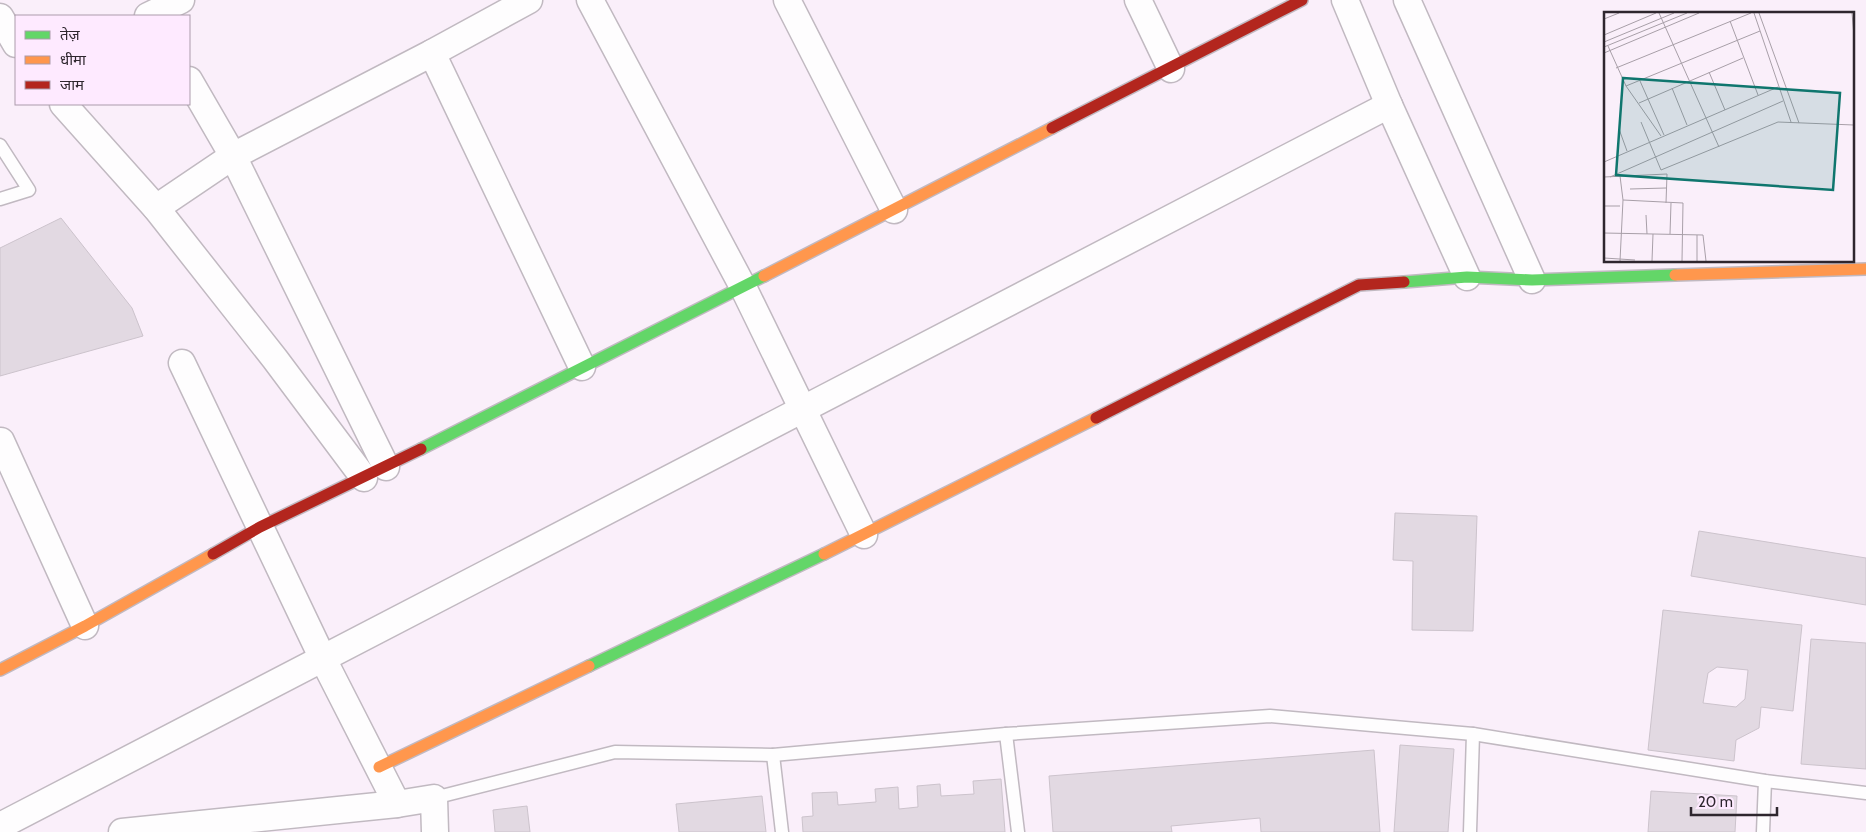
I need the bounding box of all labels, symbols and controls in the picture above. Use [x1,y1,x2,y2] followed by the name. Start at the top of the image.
[1604,12,1854,262] inset map
[15,15,190,105] legend
[60,26,81,44] text: तेज़
[60,51,87,69] text: धीमा
[60,76,85,94] text: जाम
[1691,784,1777,816] scale bar
[1698,793,1733,811] text: 20 m

